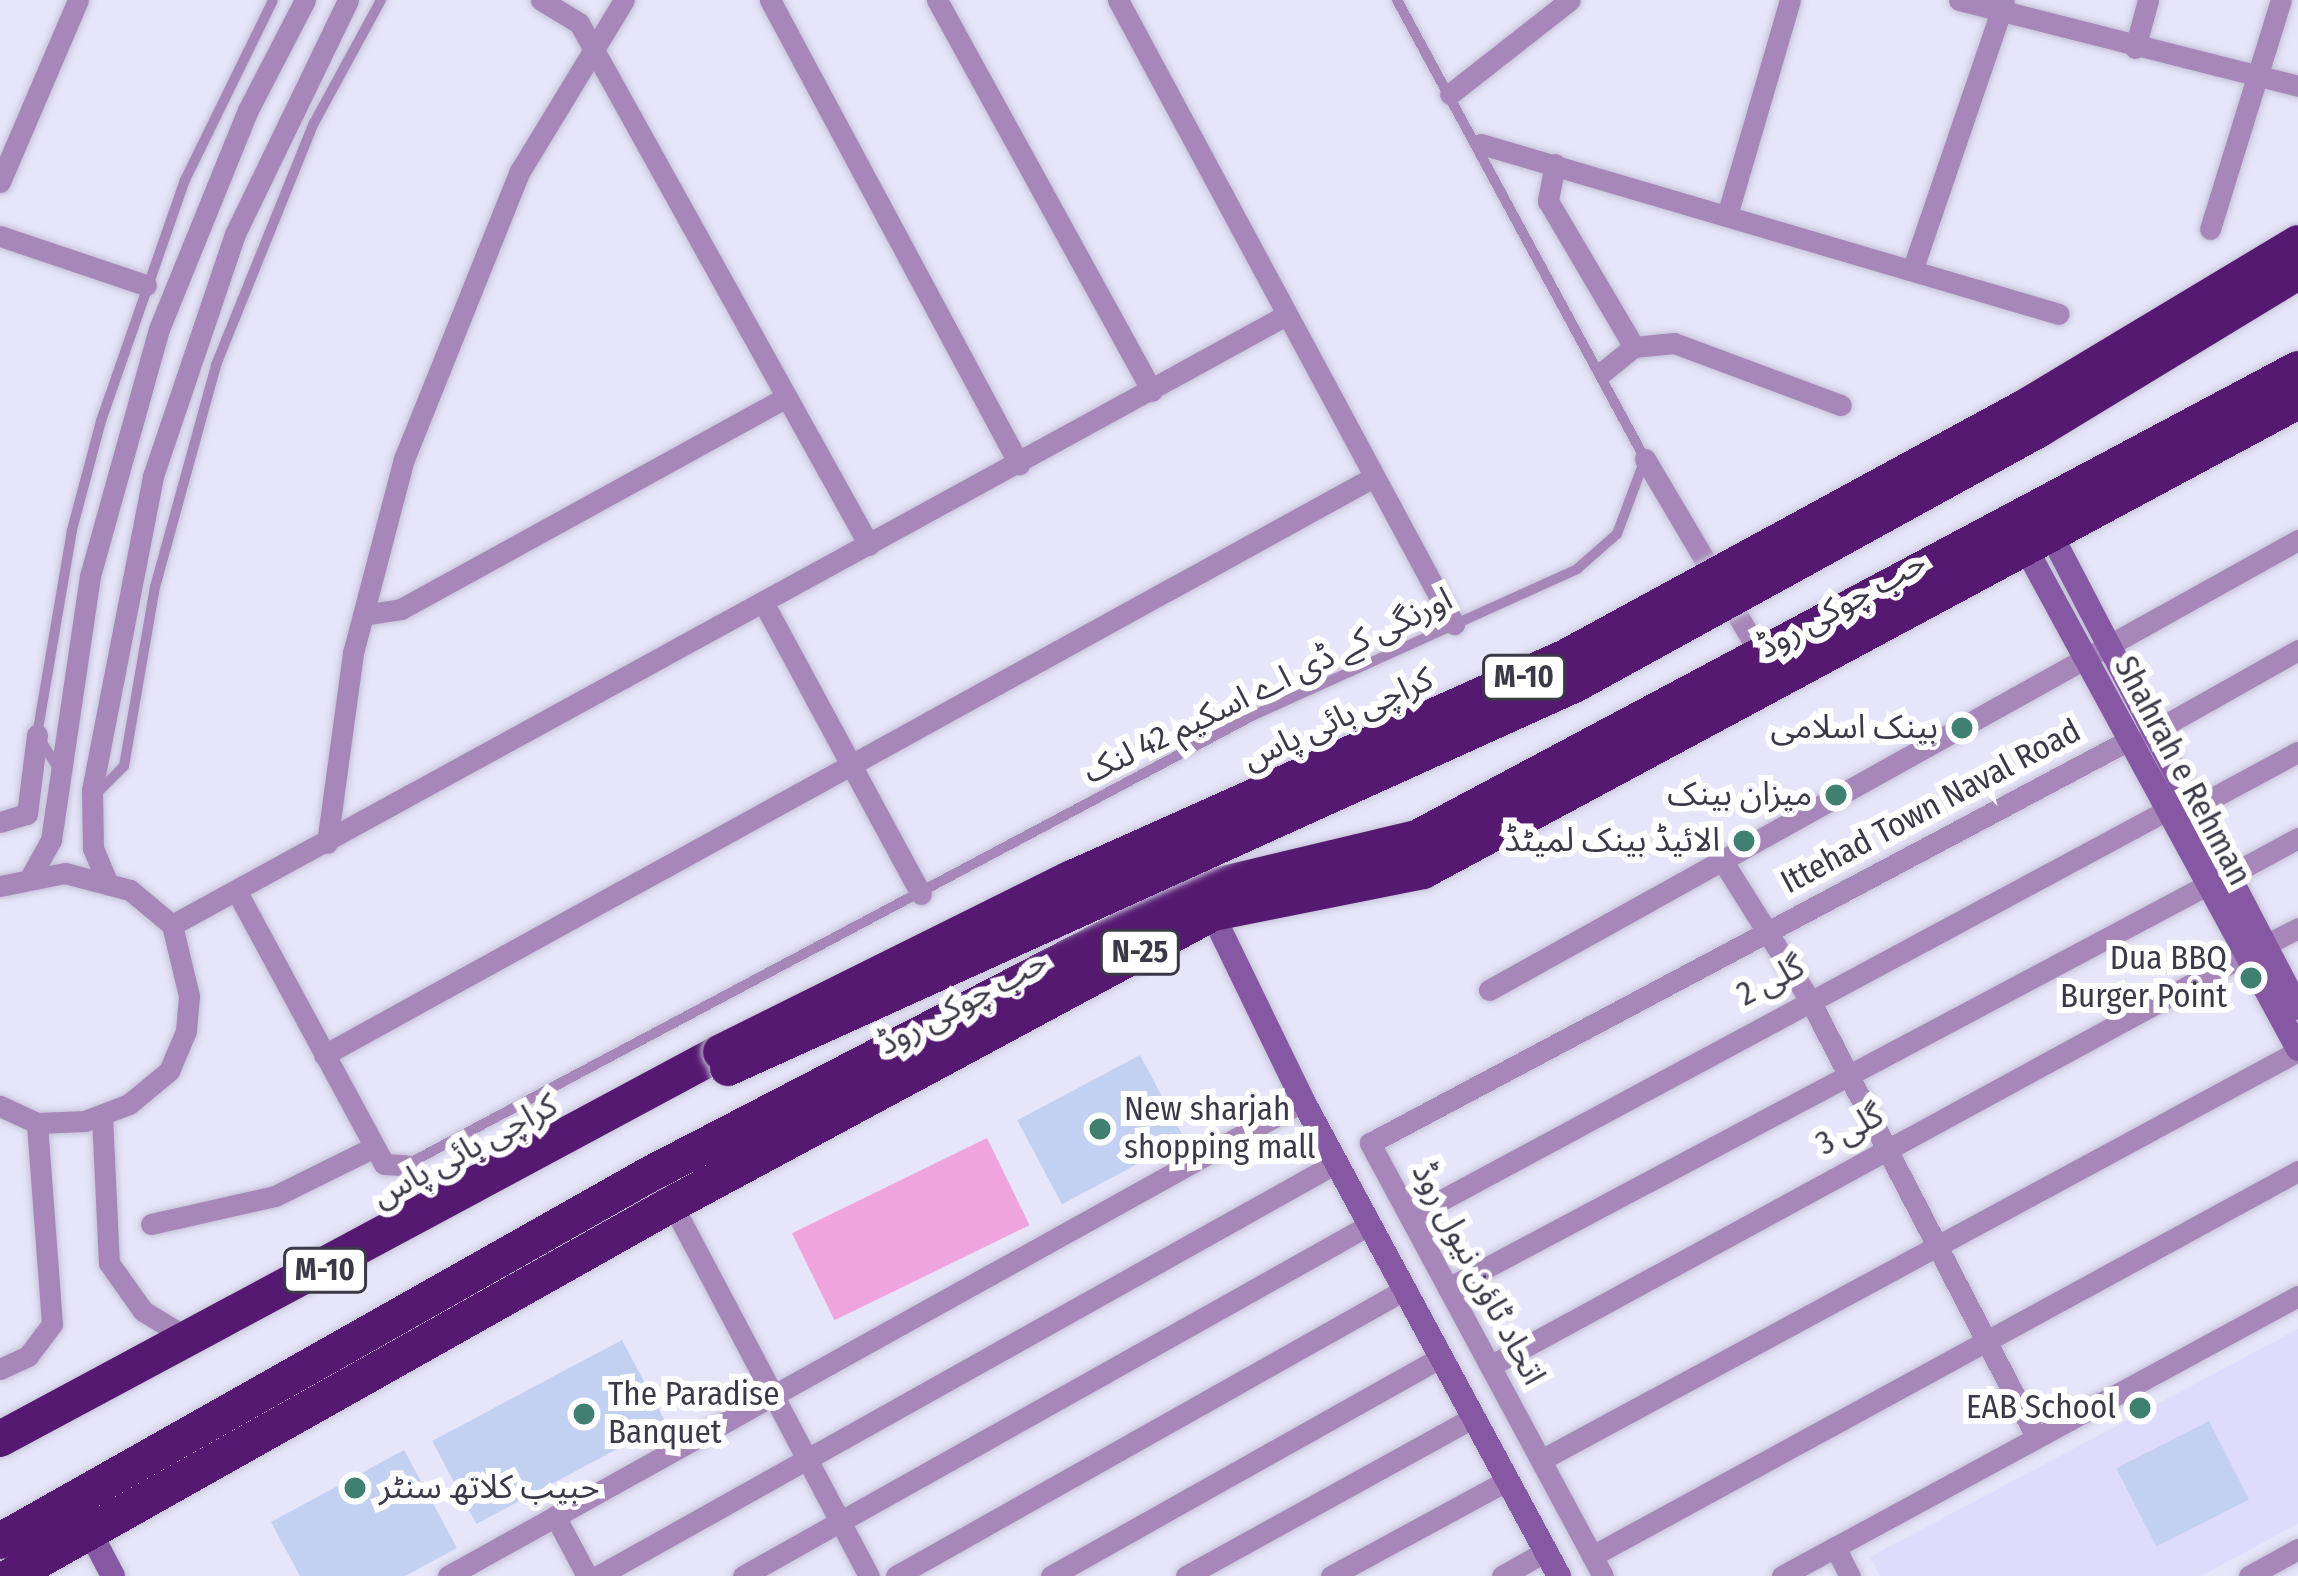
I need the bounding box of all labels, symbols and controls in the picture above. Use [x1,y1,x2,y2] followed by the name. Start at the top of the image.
[1751,542,1933,668] street label: حب چوکی روڈ
[1077,579,1459,793] street label: اورنگی کے ڈی اے اسکیم 42 لنک
[2105,650,2259,892] street label: Shahrah e Rehman
[1482,653,1566,701] road number: M-10
[1237,659,1439,779] street label: کراچی بائی پاس
[1770,708,1938,748] place label: بینک اسلامی
[1775,711,2087,903] street label: Ittehad Town Naval Road
[1949,715,1975,741] marker: بینک اسلامی
[1667,775,1812,815] place label: میزان بینک
[1823,782,1849,808] marker: میزان بینک
[1504,821,1720,861] place label: الائیڈ بینک لمیٹڈ
[1731,828,1757,854] marker: الائیڈ بینک لمیٹڈ
[1098,928,1182,976] road number: N-25
[2060,939,2227,1017] place label: Dua BBQ Burger Point
[871,942,1055,1064] street label: حب چوکی روڈ
[1731,947,1811,1015] street label: گلی 2
[2238,965,2264,991] marker: Dua BBQ Burger Point
[366,1086,564,1216] street label: کراچی بائی پاس
[1124,1090,1316,1168] place label: New sharjah shopping mall
[1810,1096,1890,1164] street label: گلی 3
[1087,1116,1113,1142] marker: New sharjah shopping mall
[1403,1156,1553,1392] street label: اتحاد ٹاؤن نیول روڈ
[283,1246,367,1294] road number: M-10
[608,1375,780,1453] place label: The Paradise Banquet
[1966,1388,2116,1428] place label: EAB School
[2127,1395,2153,1421] marker: EAB School
[571,1401,597,1427] marker: The Paradise Banquet
[379,1468,600,1508] place label: حبیب کلاتھ سنٹر
[342,1475,368,1501] marker: حبیب کلاتھ سنٹر

